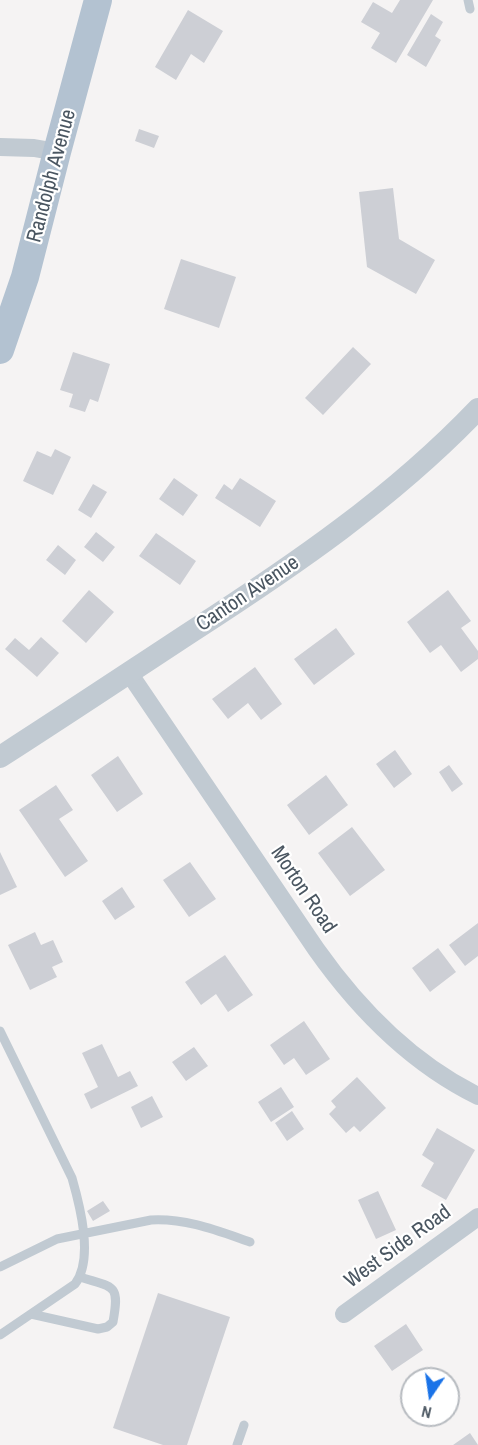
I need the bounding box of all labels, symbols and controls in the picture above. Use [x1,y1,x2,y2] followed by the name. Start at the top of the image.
[22,107,82,245] street label: Randolph Avenue
[192,550,304,638] street label: Canton Avenue
[265,842,341,938] street label: Morton Road
[340,1200,456,1294] street label: West Side Road
[400,1367,460,1427] north arrow
[419,1401,434,1424] text: N

